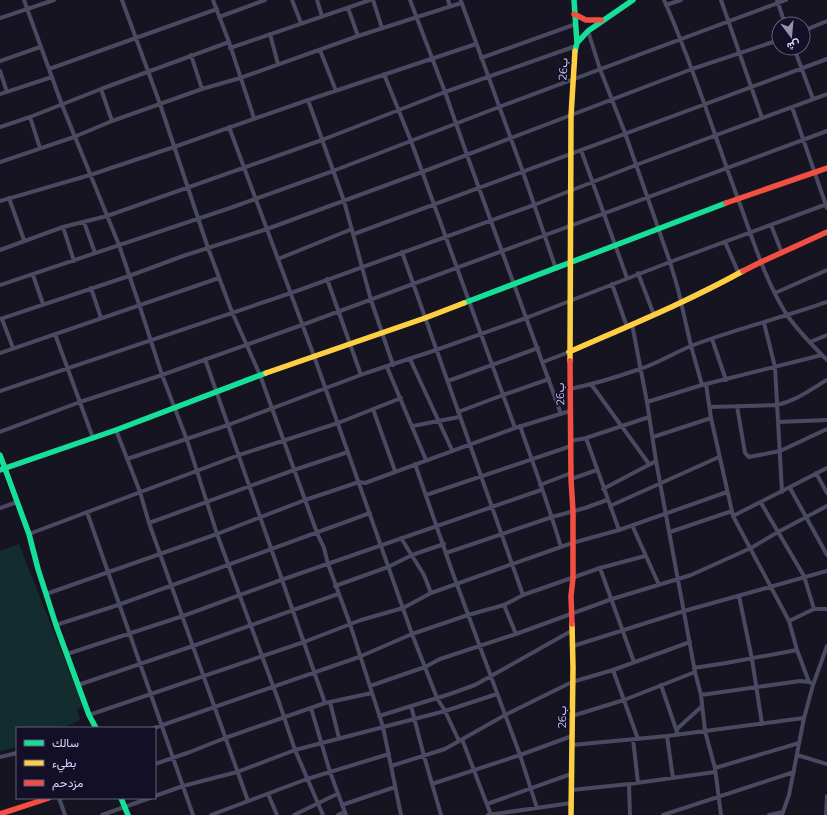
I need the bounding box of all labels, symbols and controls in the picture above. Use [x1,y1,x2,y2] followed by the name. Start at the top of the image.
[771,16,811,56] north arrow
[785,37,802,54] text: ش
[555,57,571,81] street label: 26ب
[553,382,567,405] street label: 26ب
[555,705,569,728] street label: 26ب
[16,727,156,799] legend
[52,735,79,750] text: سالك
[52,755,76,773] text: بطيء
[52,775,83,791] text: مزدحم

